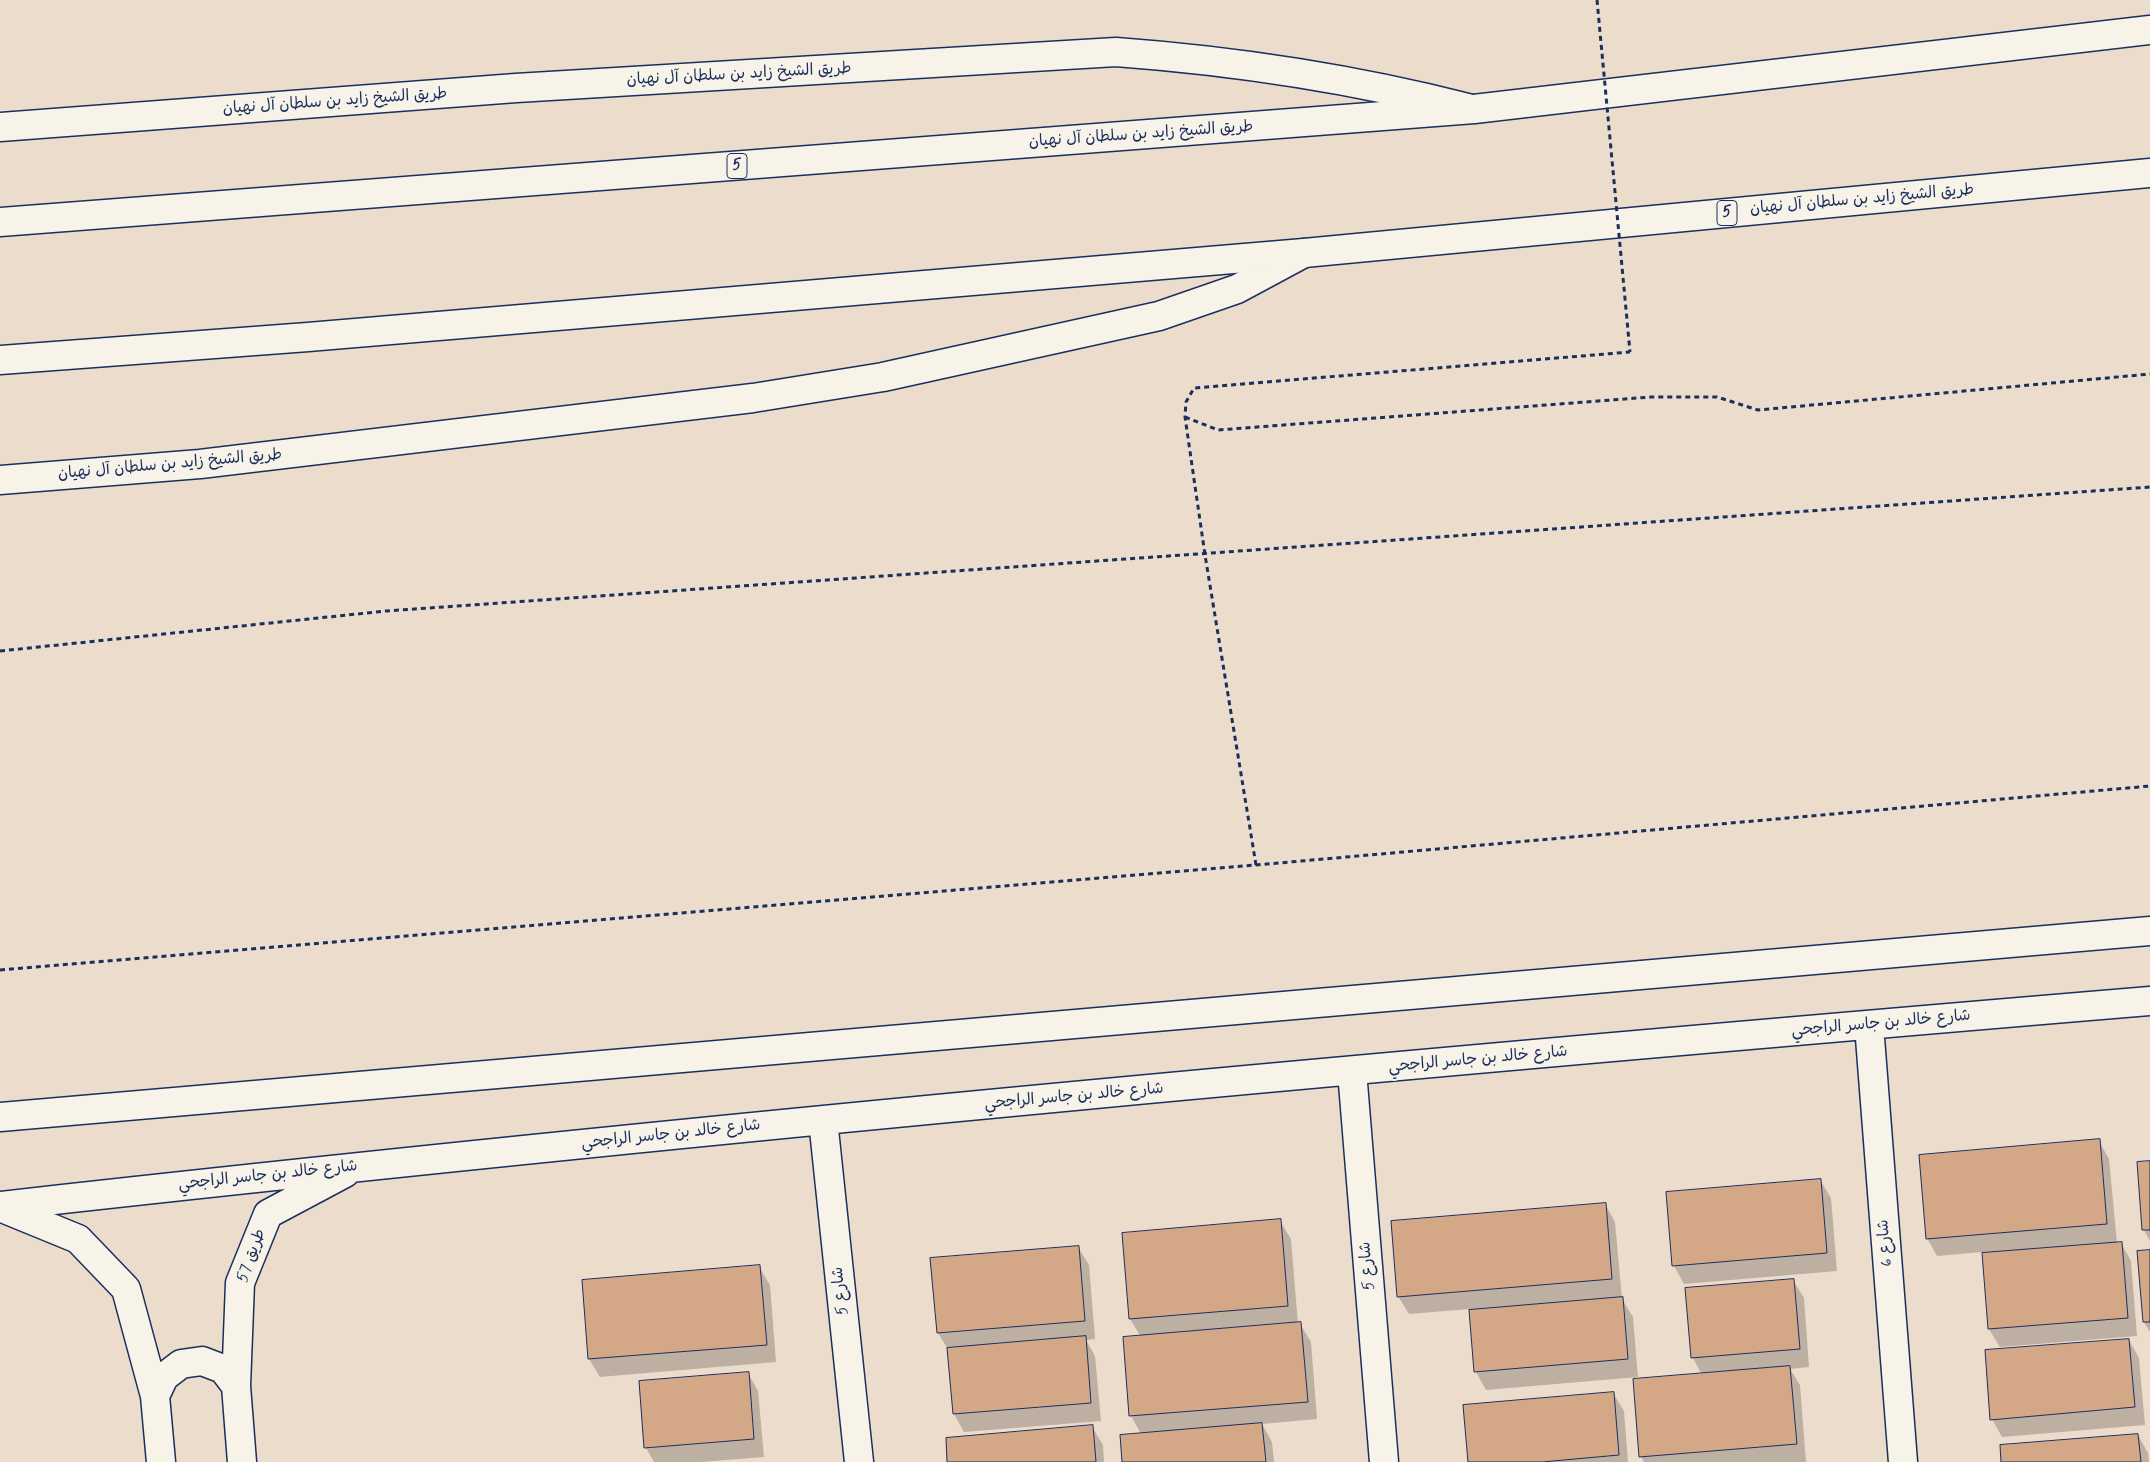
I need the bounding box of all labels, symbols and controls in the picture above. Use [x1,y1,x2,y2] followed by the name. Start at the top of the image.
[626,60,852,90] street label: طريق الشيخ زايد بن سلطان آل نهيان
[222,85,448,119] street label: طريق الشيخ زايد بن سلطان آل نهيان
[1028,118,1254,152] street label: طريق الشيخ زايد بن سلطان آل نهيان
[727,154,747,178] road number: 5
[1749,181,1975,219] street label: طريق الشيخ زايد بن سلطان آل نهيان
[1717,200,1737,226] road number: 5
[57,446,283,484] street label: طريق الشيخ زايد بن سلطان آل نهيان
[1791,1007,1971,1041] street label: شارع خالد بن جاسر الراجحي
[1388,1043,1568,1077] street label: شارع خالد بن جاسر الراجحي
[984,1080,1164,1114] street label: شارع خالد بن جاسر الراجحي
[580,1116,762,1154] street label: شارع خالد بن جاسر الراجحي
[177,1157,359,1195] street label: شارع خالد بن جاسر الراجحي
[1874,1219,1898,1267] street label: شارع 6
[233,1227,271,1285] street label: طريق 57
[1356,1241,1380,1291] street label: شارع 5
[829,1266,853,1316] street label: شارع 5

